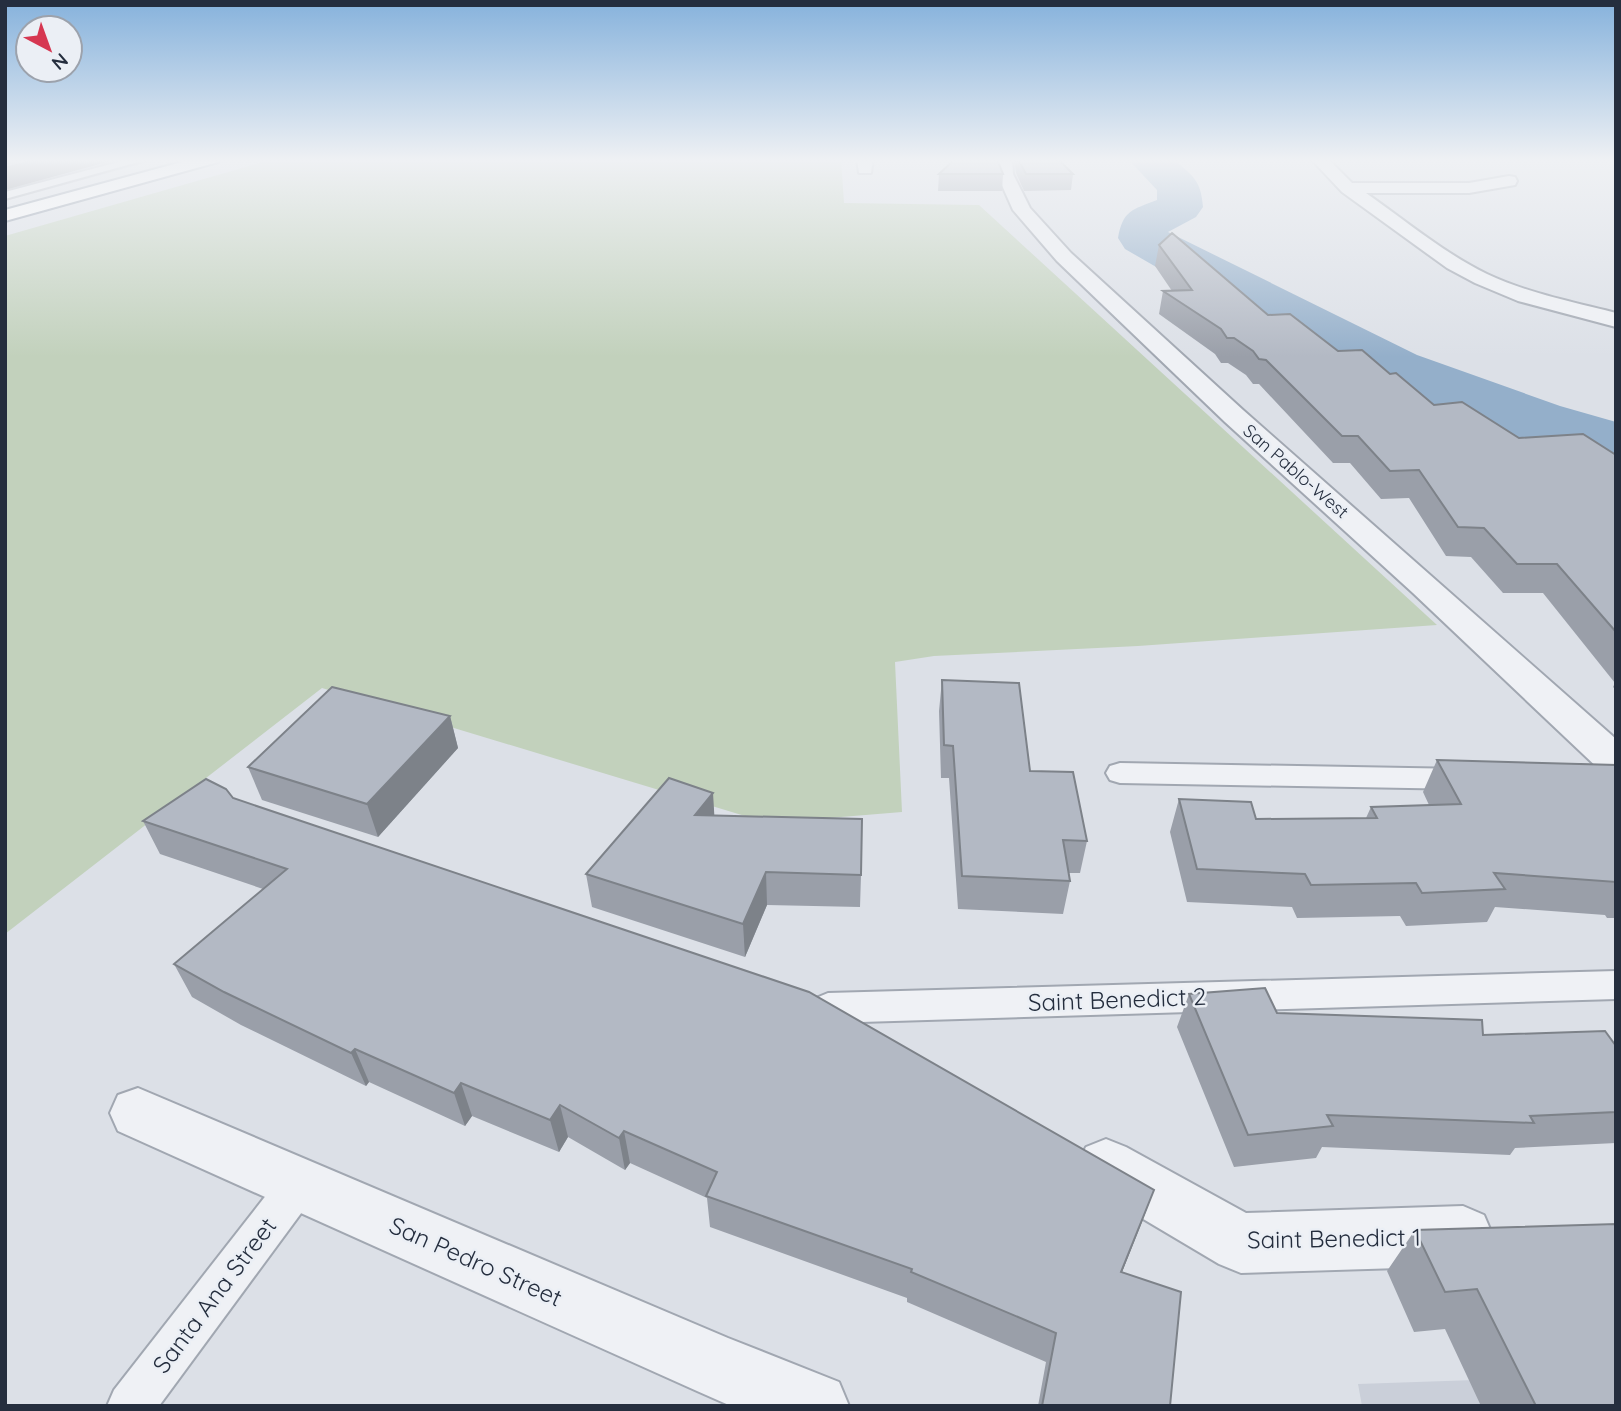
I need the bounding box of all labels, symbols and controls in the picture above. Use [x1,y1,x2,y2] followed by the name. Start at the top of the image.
[14,14,84,84] north arrow
[47,48,73,75] text: N
[1238,419,1354,523] street label: San Pablo-West
[1027,981,1207,1017] street label: Saint Benedict 2
[385,1209,567,1313] street label: San Pedro Street
[146,1211,282,1379] street label: Santa Ana Street
[1247,1221,1421,1255] street label: Saint Benedict 1

